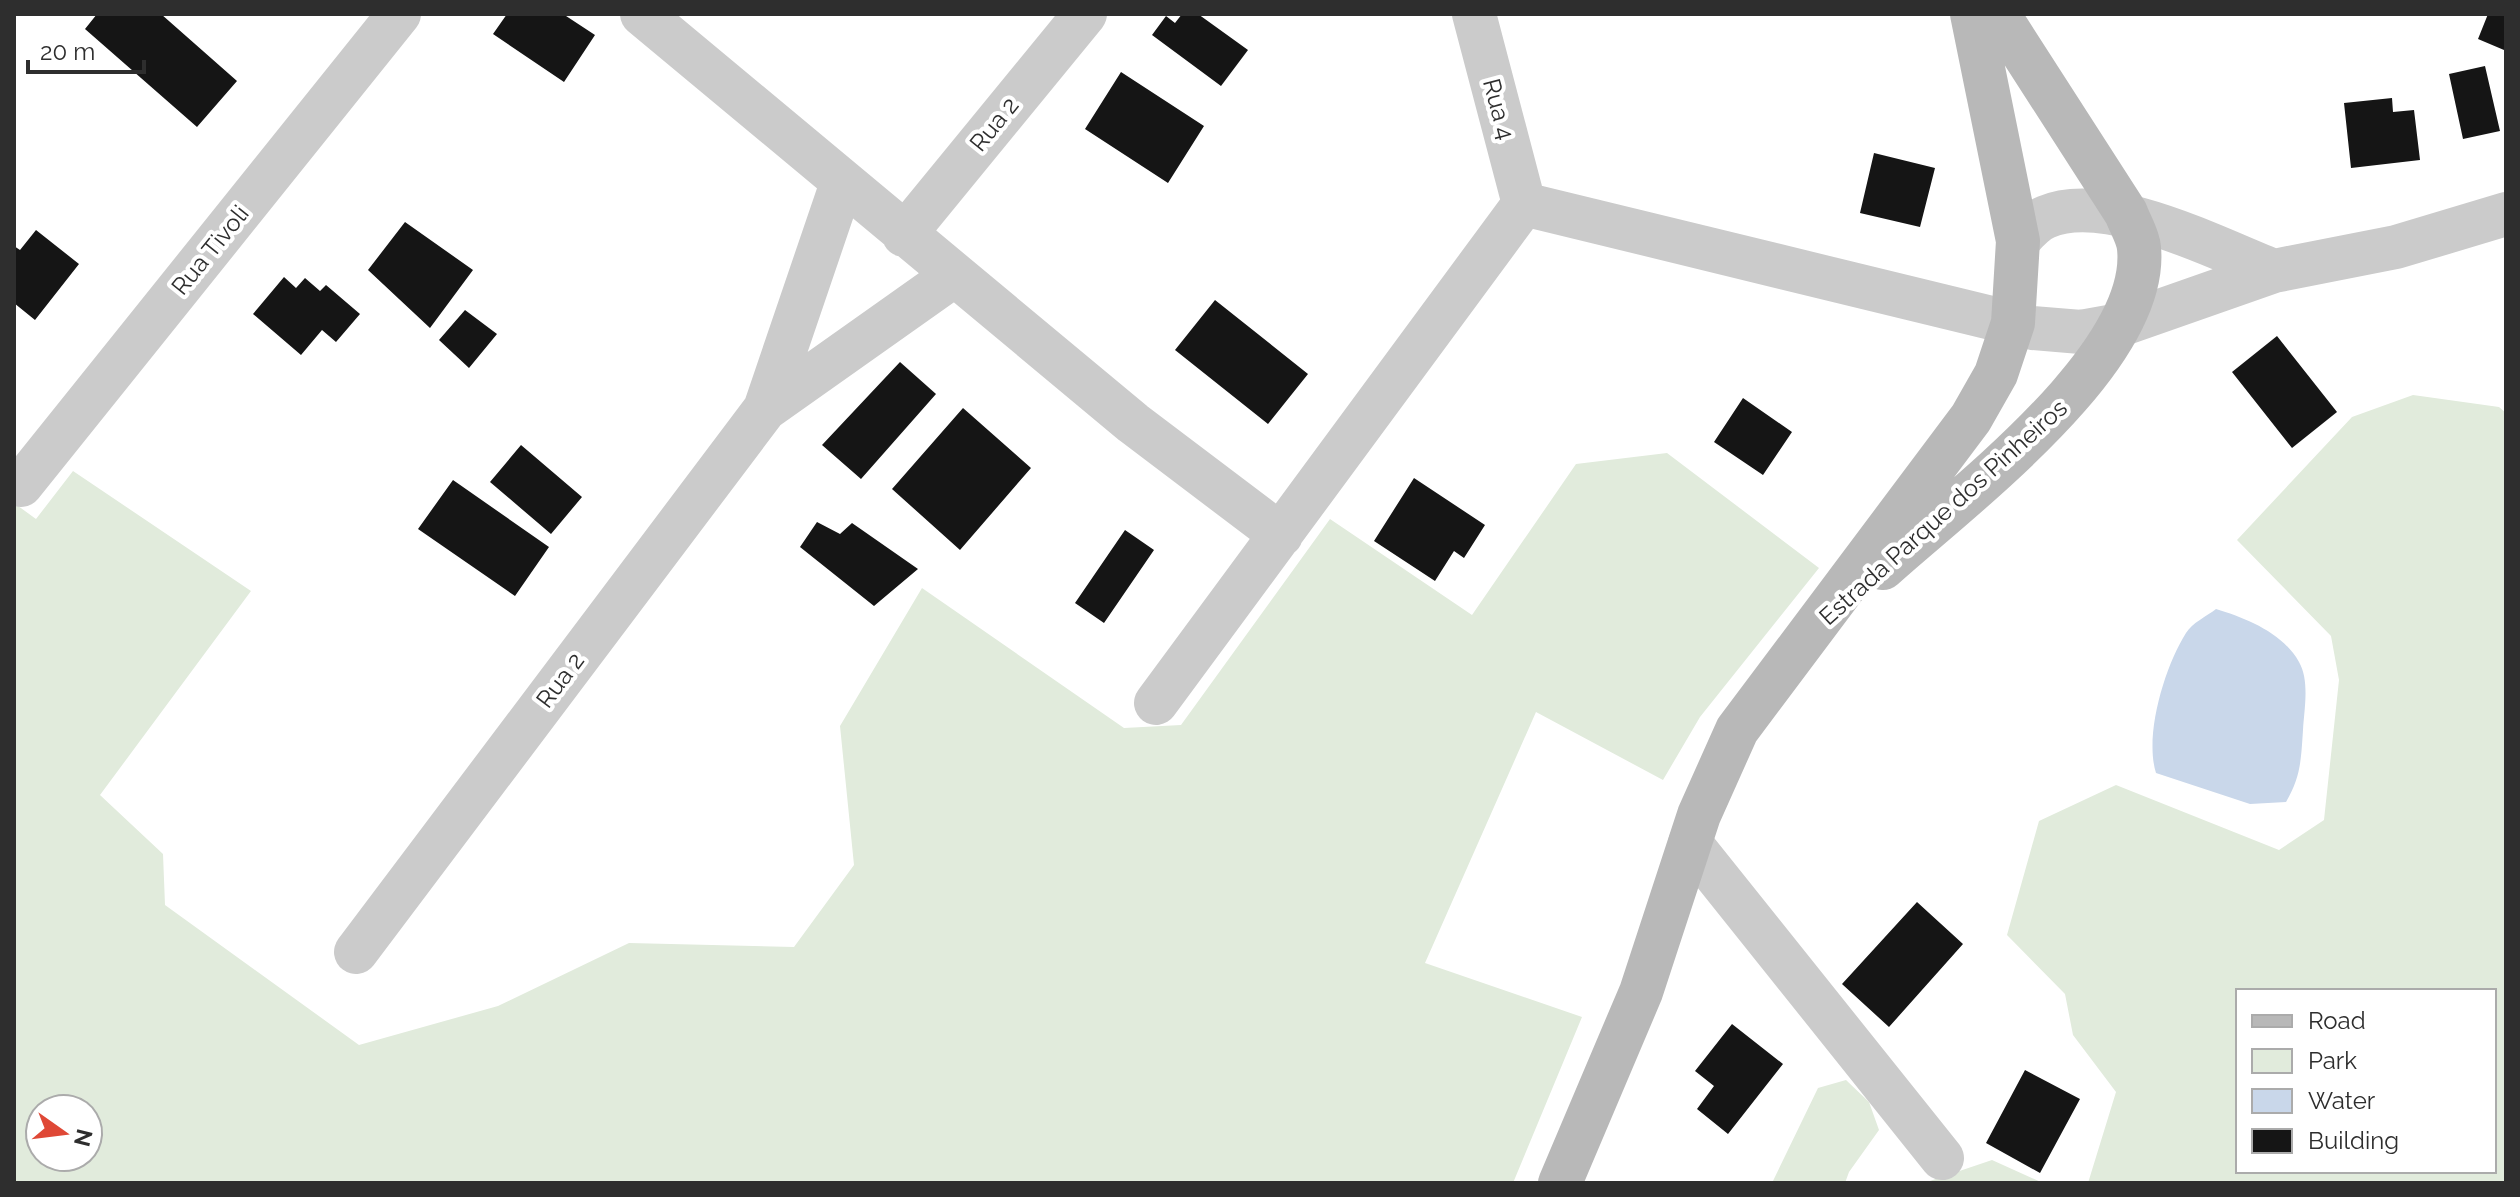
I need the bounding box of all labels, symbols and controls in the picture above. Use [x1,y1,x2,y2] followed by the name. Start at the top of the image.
[28,24,144,74] scale bar
[40,37,95,66] text: 20 m
[1477,75,1521,143] street label: Rua 4
[963,91,1025,157] street label: Rua 2
[165,199,255,301] street label: Rua Tivoli
[1813,393,2073,631] street label: Estrada Parque dos Pinheiros
[530,647,590,713] street label: Rua 2
[2236,989,2496,1173] legend
[2308,1006,2366,1035] text: Road
[2308,1046,2357,1075] text: Park
[2308,1086,2376,1115] text: Water
[24,1093,104,1173] north arrow
[2308,1126,2399,1155] text: Building
[69,1127,98,1149] text: N

